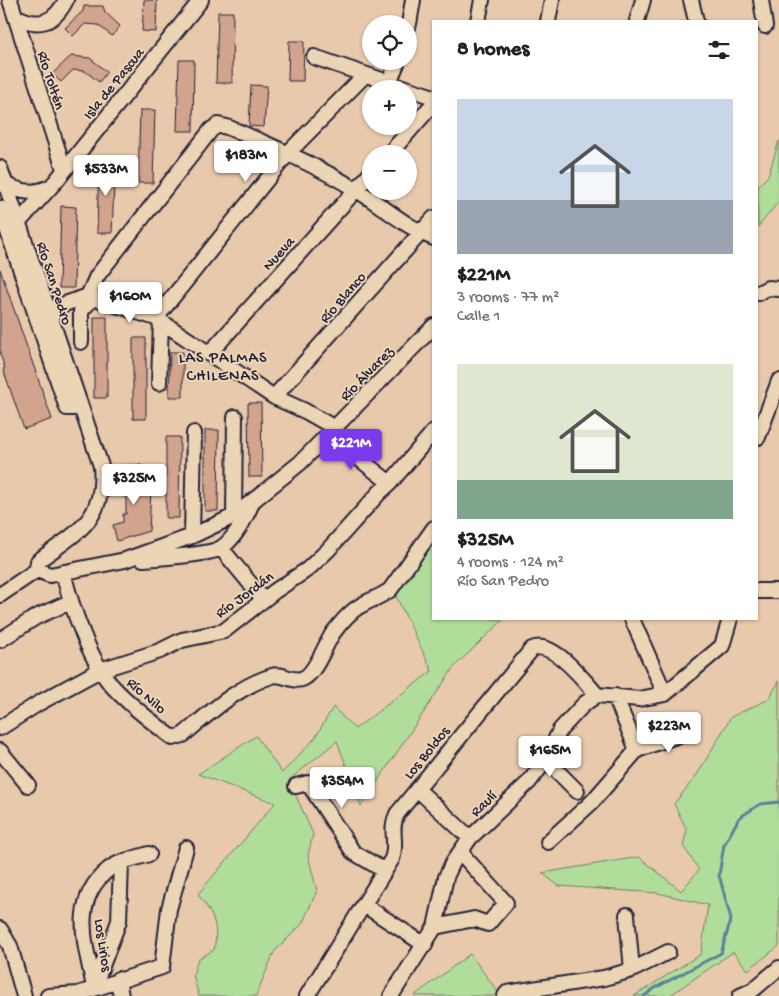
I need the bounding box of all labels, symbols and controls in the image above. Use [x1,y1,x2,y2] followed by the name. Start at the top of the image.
[362,15,417,200] map controls
[362,15,417,70] button: locate
[705,36,733,64] icon: filters
[457,38,529,63] text: 8 homes
[80,44,149,124] street label: Isla de Pascua
[32,49,68,112] street label: Río Toltén
[362,80,417,135] button: +
[550,131,640,221] icon: home
[211,140,281,183] pin: $183M
[362,145,417,200] button: −
[225,147,267,166] text: $183M
[71,154,141,197] pin: $533M
[84,161,128,180] text: $533M
[260,233,300,275] street label: Nueva
[31,240,75,328] street label: Río San Pedro
[457,264,510,289] text: $221M
[316,269,371,328] street label: Río Blanco
[95,282,165,324] pin: $160M
[109,288,151,307] text: $160M
[457,289,559,308] text: 3 rooms · 77 m²
[457,308,500,327] text: Calle 1
[337,343,398,406] street label: Río Álvarez
[179,350,267,387] district label: LAS PALMAS CHILENAS
[550,396,640,486] icon: home
[316,428,386,471] pin: $221M
[331,435,371,454] text: $221M
[99,464,169,506] pin: $325M
[113,470,155,489] text: $325M
[457,529,513,554] text: $325M
[457,554,564,573] text: 4 rooms · 124 m²
[212,568,278,623] street label: Río Jordán
[457,573,549,592] text: Río San Pedro
[122,674,169,719] street label: Río Nilo
[634,712,704,754] pin: $223M
[648,718,690,737] text: $223M
[401,723,455,783] street label: Los Boldos
[515,736,585,778] pin: $165M
[529,742,571,761] text: $165M
[307,766,377,809] pin: $354M
[321,773,363,792] text: $354M
[467,787,502,821] street label: Raulí
[89,918,115,973] street label: Los Lirios

